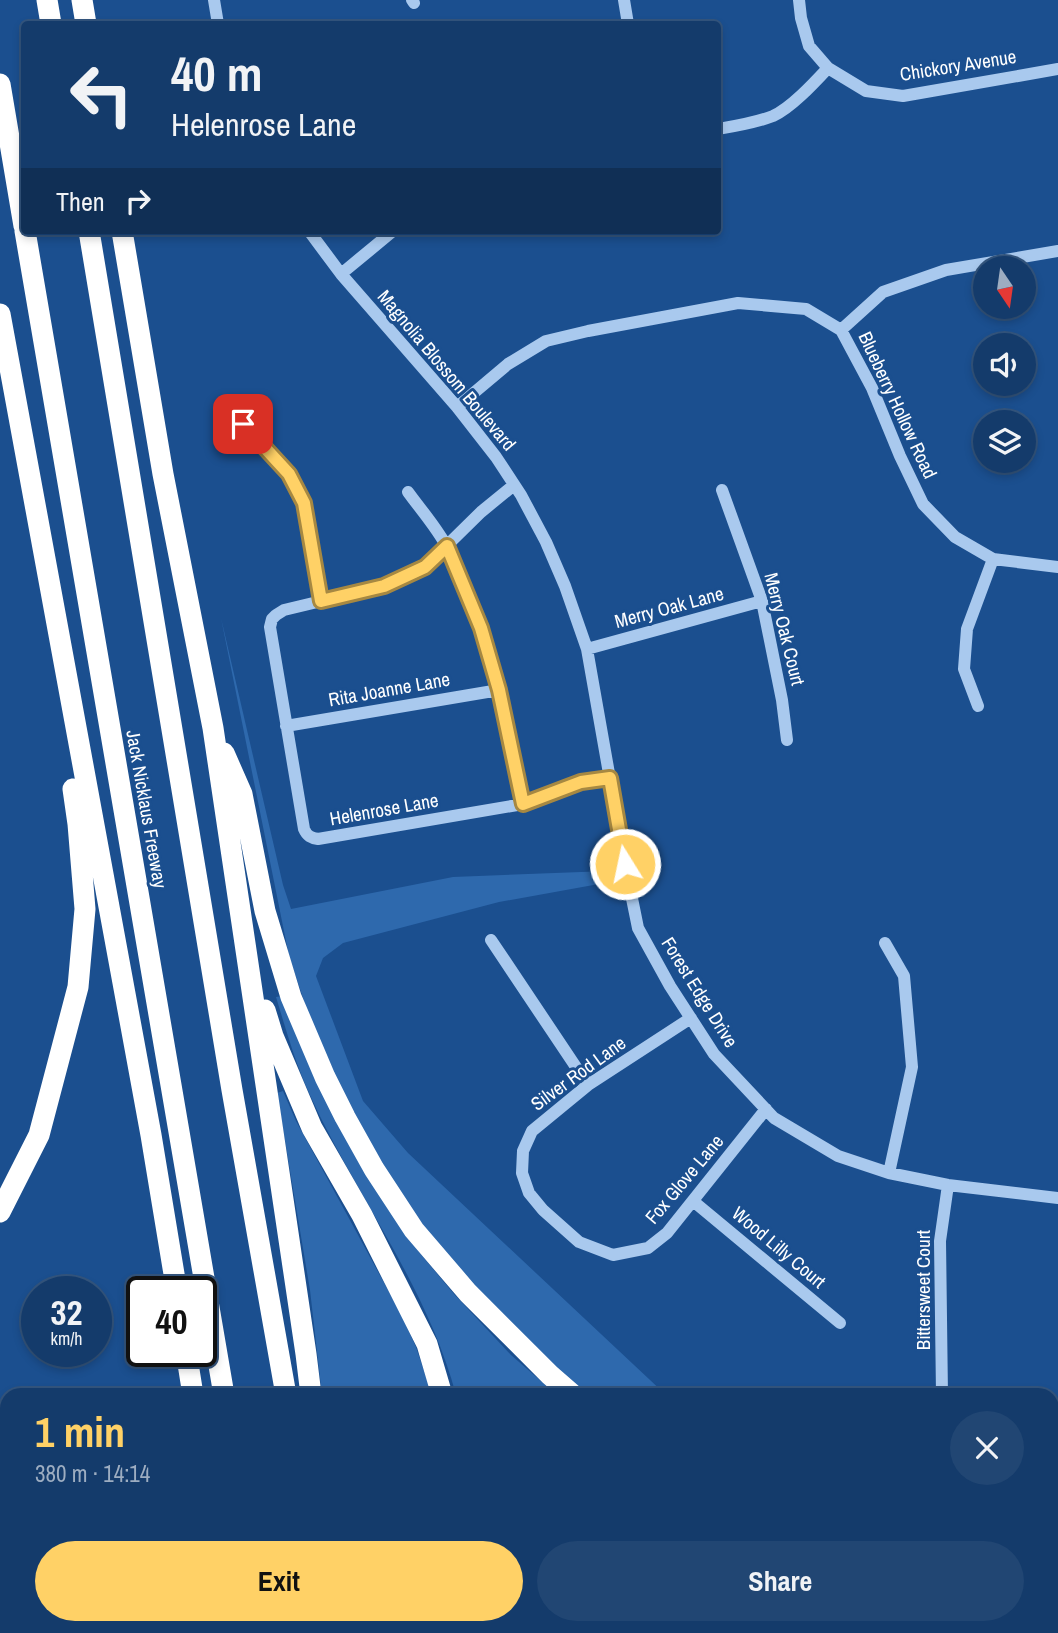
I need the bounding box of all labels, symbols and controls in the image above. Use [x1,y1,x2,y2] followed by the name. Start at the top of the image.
[171,40,263,106] text: 40 m
[898,43,1018,87] street label: Chickory Avenue
[56,49,147,140] icon: left
[171,103,356,146] text: Helenrose Lane
[119,182,157,220] icon: right
[56,184,105,219] text: Then
[973,256,1036,318] north arrow
[973,256,1036,473] map controls
[372,284,522,456] street label: Magnolia Blossom Boulevard
[853,327,943,483] street label: Blueberry Hollow Road
[973,333,1036,396] button: sound
[213,394,273,454] pin
[224,405,262,443] icon: arrive
[973,410,1036,473] button: layers
[758,570,812,689] street label: Merry Oak Court
[612,580,726,634] street label: Merry Oak Lane
[326,666,452,712] street label: Rita Joanne Lane
[120,728,174,890] street label: Jack Nicklaus Freeway
[328,787,440,831] street label: Helenrose Lane
[588,827,662,901] position arrow
[656,932,744,1052] street label: Forest Edge Drive
[525,1030,631,1116] street label: Silver Rod Lane
[639,1129,729,1229] street label: Fox Glove Lane
[727,1200,832,1294] street label: Wood Lilly Court
[910,1229,936,1350] street label: Bittersweet Court
[126,1276,217,1367] speed limit sign: 40
[51,1289,82,1336] text: 32
[51,1326,83,1351] text: km/h
[35,1404,125,1460] text: 1 min
[950,1411,1024,1485] button: close
[35,1458,150,1489] text: 380 m · 14:14
[35,1541,523,1621] button: Exit
[537,1541,1024,1621] button: Share

